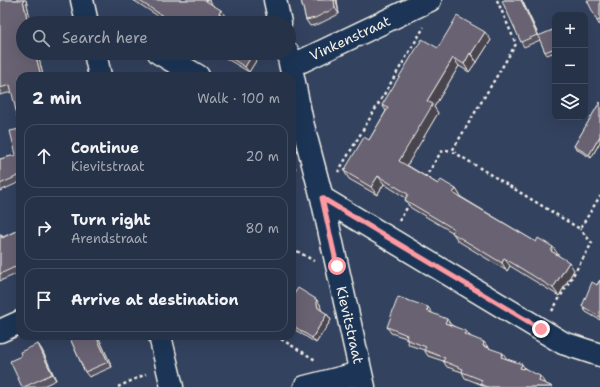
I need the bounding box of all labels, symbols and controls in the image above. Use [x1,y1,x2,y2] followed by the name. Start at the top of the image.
[307,11,393,65] street label: Vinkenstraat
[552,12,588,120] map controls
[552,12,588,48] button: +
[16,16,296,60] search box
[30,27,52,49] icon: search
[62,28,148,48] text: Search here
[552,48,588,84] button: −
[552,84,588,120] button: layers
[32,87,82,109] text: 2 min
[197,90,280,107] text: Walk · 100 m
[71,138,139,158] text: Continue
[33,145,55,167] icon: ahead
[246,148,279,165] text: 20 m
[71,158,145,175] text: Kievitstraat
[71,210,151,230] text: Turn right
[33,217,55,239] icon: right
[245,220,279,237] text: 80 m
[71,230,148,247] text: Arendstraat
[328,257,346,275] route start
[332,284,368,366] street label: Kievitstraat
[33,289,55,311] icon: arrive
[71,290,239,310] text: Arrive at destination
[532,320,550,338] route end

